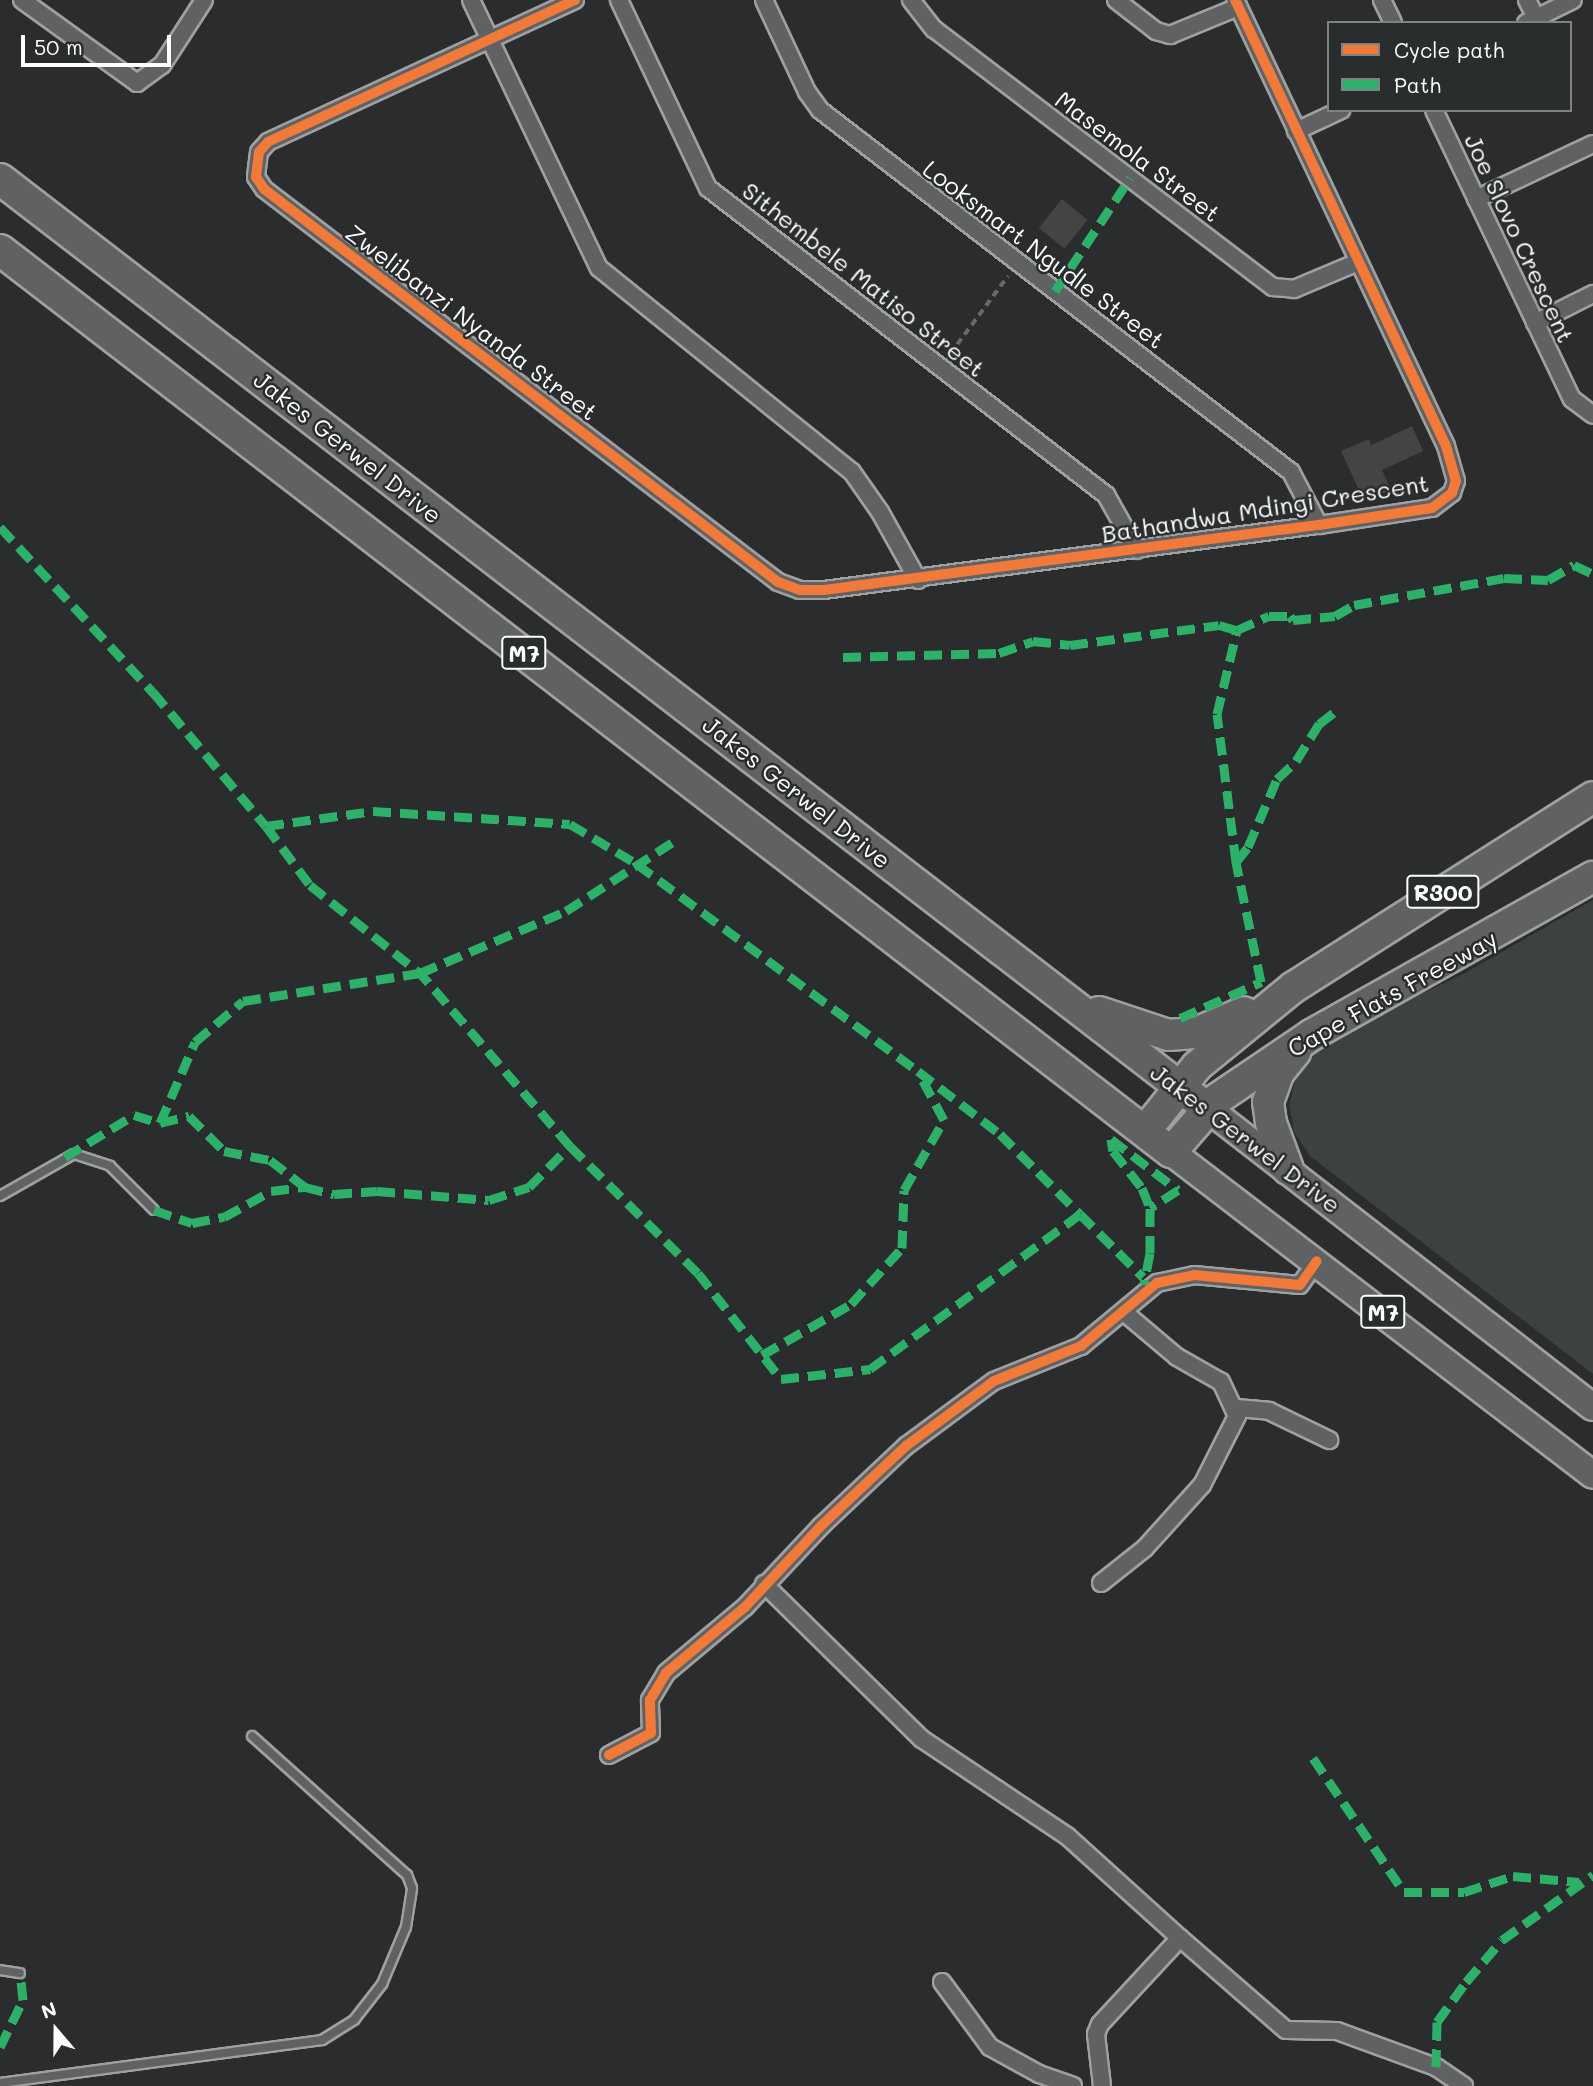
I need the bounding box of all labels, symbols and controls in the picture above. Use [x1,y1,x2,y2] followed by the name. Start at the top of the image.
[24,21,175,65] scale bar
[1327,21,1572,112] legend
[34,33,83,60] text: 50 m
[1394,36,1504,63] text: Cycle path
[1394,71,1441,98] text: Path
[1050,85,1226,227] street label: Masemola Street
[1459,129,1581,347] street label: Joe Slovo Crescent
[918,154,1170,354] street label: Looksmart Ngudle Street
[737,175,991,383] street label: Sithembele Matiso Street
[340,218,604,426] street label: Zwelibanzi Nyanda Street
[248,365,448,529] street label: Jakes Gerwel Drive
[1099,468,1431,548] street label: Bathandwa Mdingi Crescent
[501,634,547,673] road number: M7
[697,710,897,874] street label: Jakes Gerwel Drive
[1406,872,1480,912] road number: R300
[1282,923,1502,1063] street label: Cape Flats Freeway
[1145,1057,1347,1219] street label: Jakes Gerwel Drive
[1360,1292,1406,1331] road number: M7
[21,1995,91,2065] north arrow
[38,1996,60,2024] text: N

